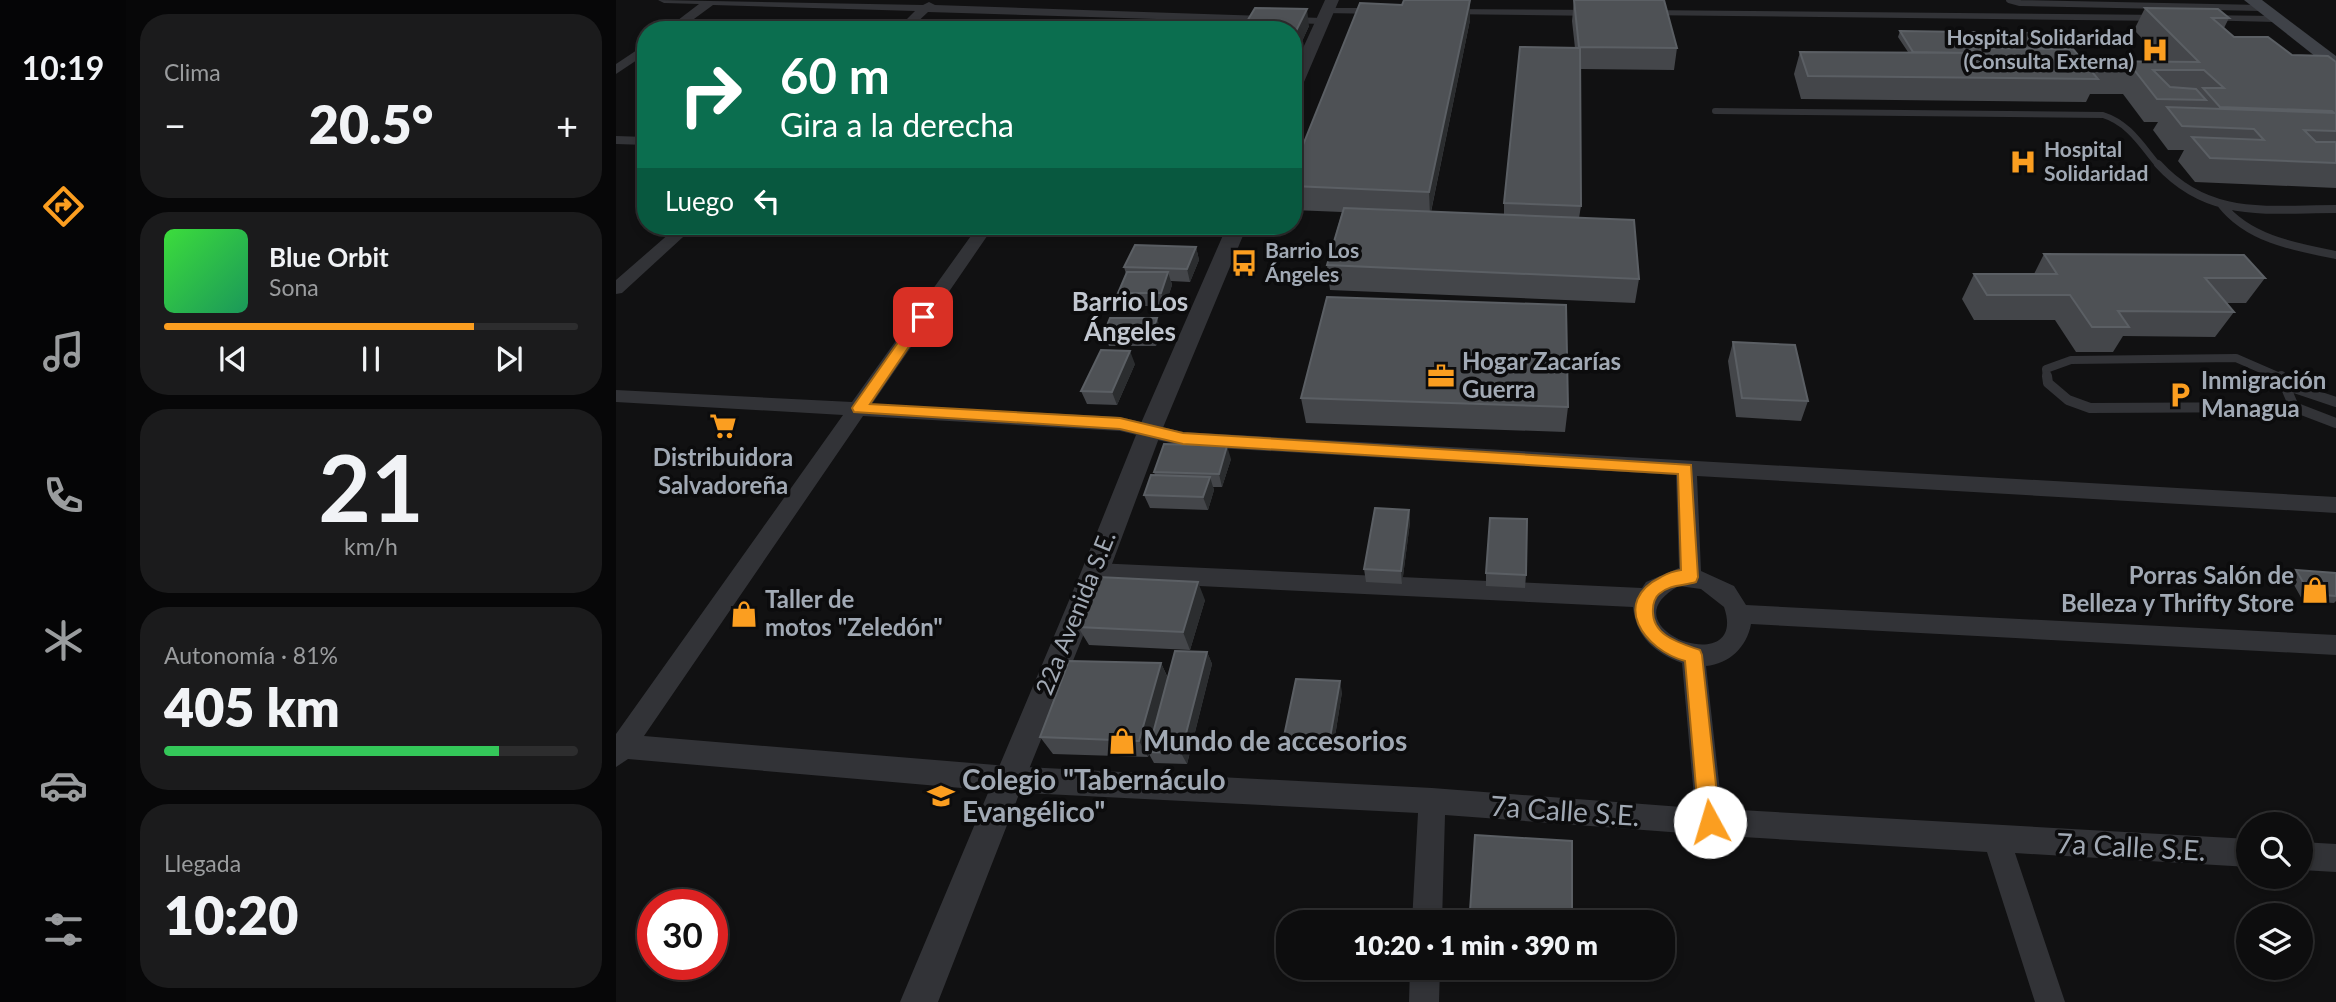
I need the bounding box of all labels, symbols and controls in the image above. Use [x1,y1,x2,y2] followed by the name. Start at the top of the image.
[1946,24,2134,73] place label: Hospital Solidaridad (Consulta Externa)
[2140,35,2170,65] hospital icon: Hospital Solidaridad (Consulta Externa)
[780,46,890,104] text: 60 m
[22,48,104,87] text: 10:19
[665,49,756,140] icon: right
[164,58,221,86] text: Clima
[309,93,433,155] text: 20.5°
[164,102,186,148] text: −
[556,102,578,148] text: +
[780,105,1014,144] text: Gira a la derecha
[2044,136,2148,185] place label: Hospital Solidaridad
[2008,147,2038,177] hospital icon: Hospital Solidaridad
[39,182,88,231] icon: directions
[748,182,786,220] icon: left
[665,185,734,217] text: Luego
[1264,237,1359,286] place label: Barrio Los Ángeles
[269,241,389,273] text: Blue Orbit
[1229,248,1259,278] bus stop icon: Barrio Los Ángeles
[269,273,319,301] text: Sona
[1072,285,1188,347] district label: Barrio Los Ángeles
[893,287,953,347] pin
[904,298,942,336] icon: arrive
[39,327,88,376] icon: music
[214,340,252,378] icon: previous
[352,340,390,378] icon: pause
[490,340,528,378] icon: next
[1462,346,1621,403] place label: Hogar Zacarías Guerra
[1426,361,1456,391] office icon: Hogar Zacarías Guerra
[2201,365,2326,422] place label: Inmigración Managua
[2165,380,2195,410] parking icon: Inmigración Managua
[708,411,738,441] supermarket icon: Distribuidora Salvadoreña
[318,432,424,541] text: 21
[653,442,793,499] place label: Distribuidora Salvadoreña
[39,471,88,520] icon: phone
[1029,526,1121,699] street label: 22a Avenida S.E.
[344,532,398,560] text: km/h
[2061,560,2294,617] place label: Porras Salón de Belleza y Thrifty Store
[2300,575,2330,605] shop icon: Porras Salón de Belleza y Thrifty Store
[765,584,943,641] place label: Taller de motos "Zeledón"
[729,599,759,629] shop icon: Taller de motos "Zeledón"
[39,616,88,665] icon: climate
[164,641,338,669] text: Autonomía · 81%
[164,676,340,738] text: 405 km
[1143,723,1407,757] place label: Mundo de accesorios
[1107,726,1137,756] shop icon: Mundo de accesorios
[39,761,88,810] icon: car
[962,762,1226,828] place label: Colegio "Tabernáculo Evangélico"
[926,781,956,811] school or university icon: Colegio "Tabernáculo Evangélico"
[1673,785,1747,859] position arrow
[1489,788,1641,832] street label: 7a Calle S.E.
[2236,812,2313,980] map controls
[2236,812,2313,889] button: search
[2055,825,2207,867] street label: 7a Calle S.E.
[164,849,241,877] text: Llegada
[164,884,298,946] text: 10:20
[637,889,728,980] speed limit sign: 30
[2236,903,2313,980] button: layers
[39,905,88,954] icon: filters
[1353,929,1598,961] text: 10:20 · 1 min · 390 m

